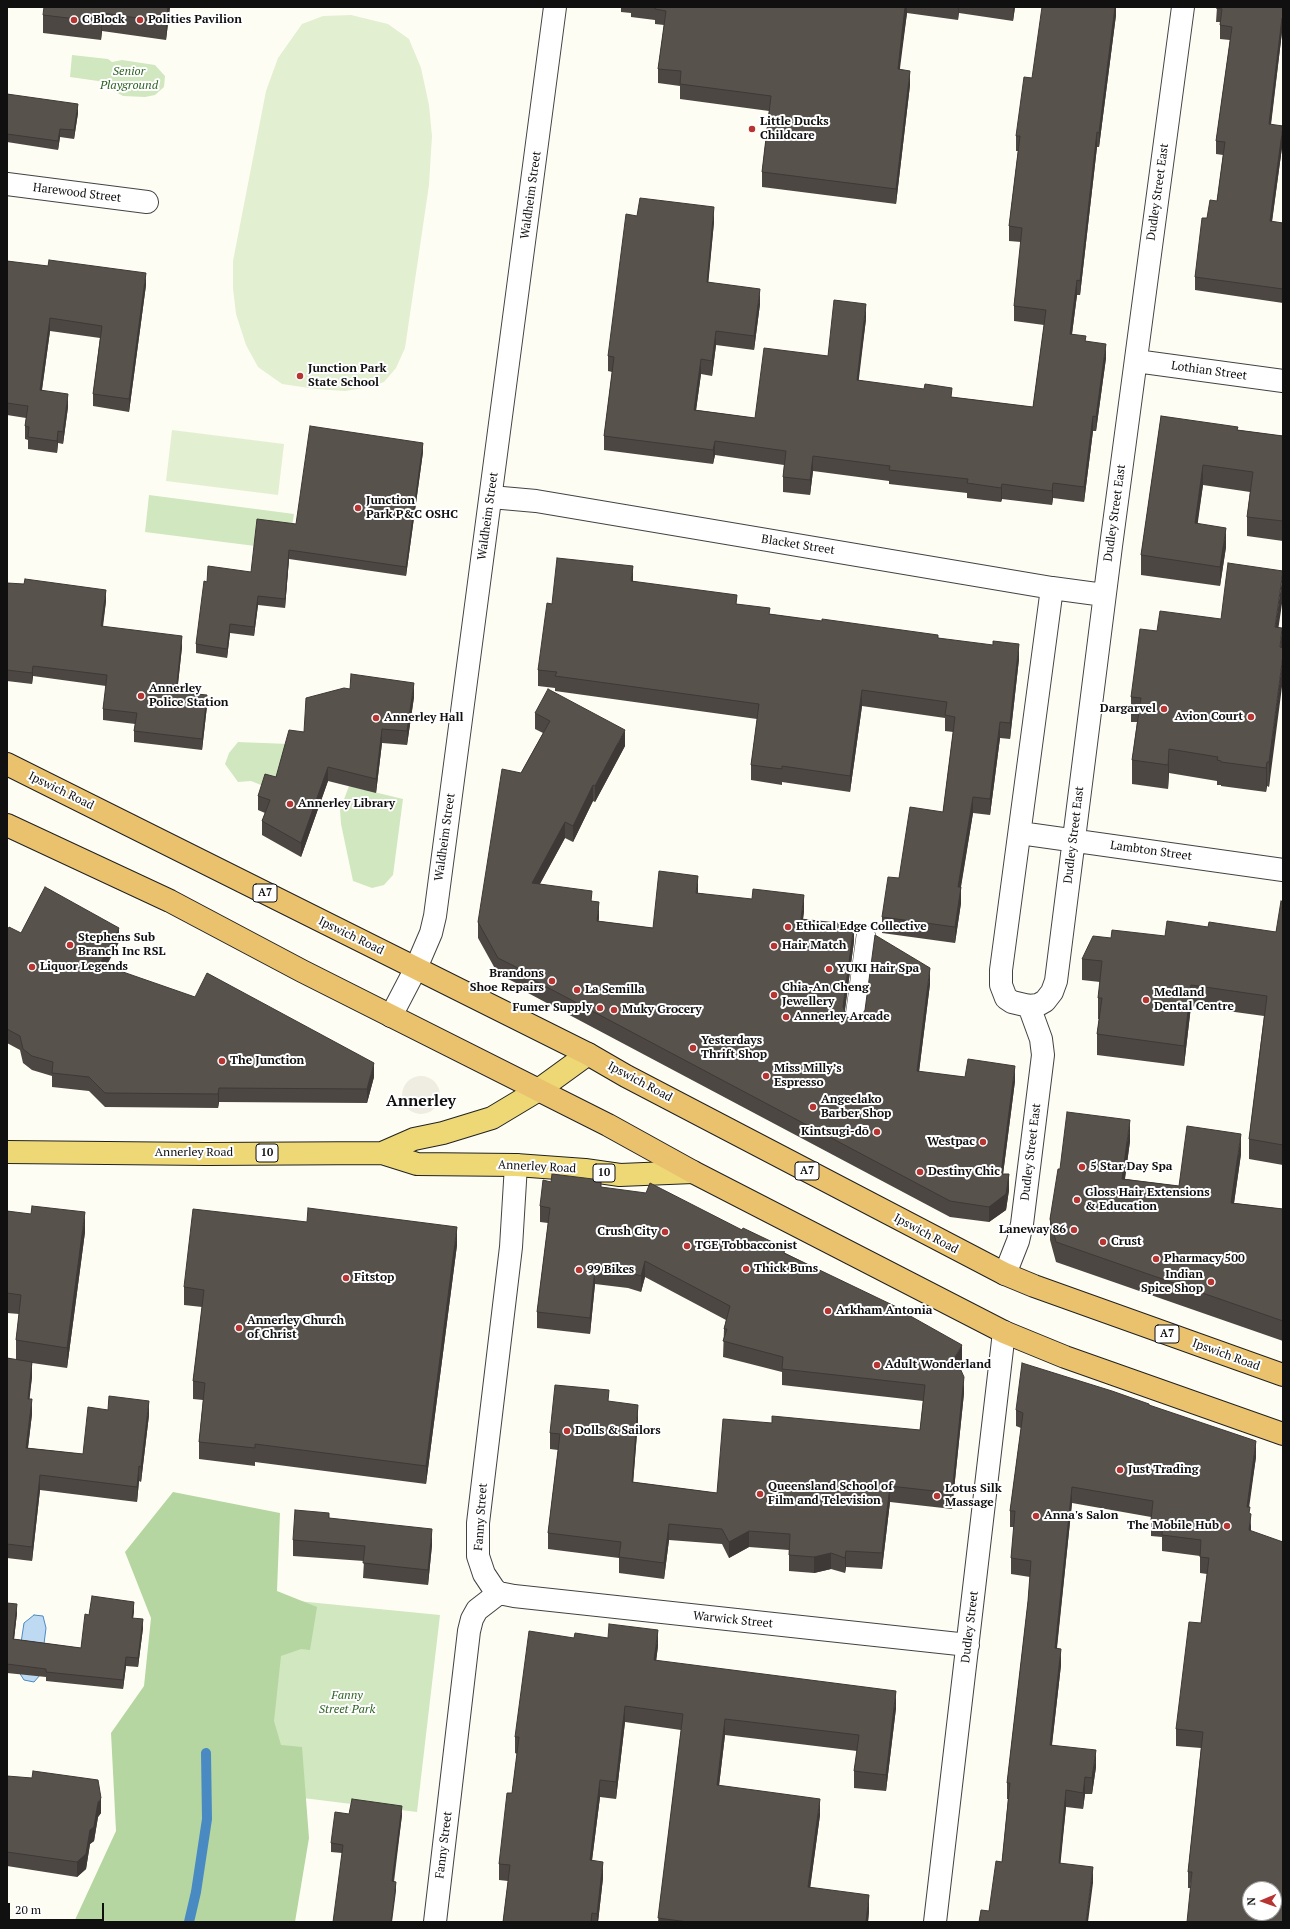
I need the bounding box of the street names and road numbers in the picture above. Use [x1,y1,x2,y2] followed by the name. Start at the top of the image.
[1144,142,1172,242] street label: Dudley Street East
[518,150,544,240] street label: Waldheim Street
[32,180,122,206] street label: Harewood Street
[1170,359,1248,383] street label: Lothian Street
[1101,463,1129,563] street label: Dudley Street East
[475,471,501,561] street label: Waldheim Street
[760,532,836,558] street label: Blacket Street
[26,769,96,813] street label: Ipswich Road
[1061,785,1087,885] street label: Dudley Street East
[432,792,458,882] street label: Waldheim Street
[1109,838,1193,864] street label: Lambton Street
[253,884,277,902] road number: A7
[316,914,386,958] street label: Ipswich Road
[605,1059,675,1105] street label: Ipswich Road
[1018,1102,1044,1202] street label: Dudley Street East
[256,1144,278,1162] road number: 10
[155,1146,233,1160] street label: Annerley Road
[498,1158,576,1176] street label: Annerley Road
[795,1162,819,1180] road number: A7
[593,1164,615,1182] road number: 10
[891,1211,961,1257] street label: Ipswich Road
[1155,1325,1179,1343] road number: A7
[1190,1336,1262,1374] street label: Ipswich Road
[471,1483,491,1551] street label: Fanny Street
[958,1590,982,1664] street label: Dudley Street
[692,1609,774,1631] street label: Warwick Street
[433,1810,455,1880] street label: Fanny Street

